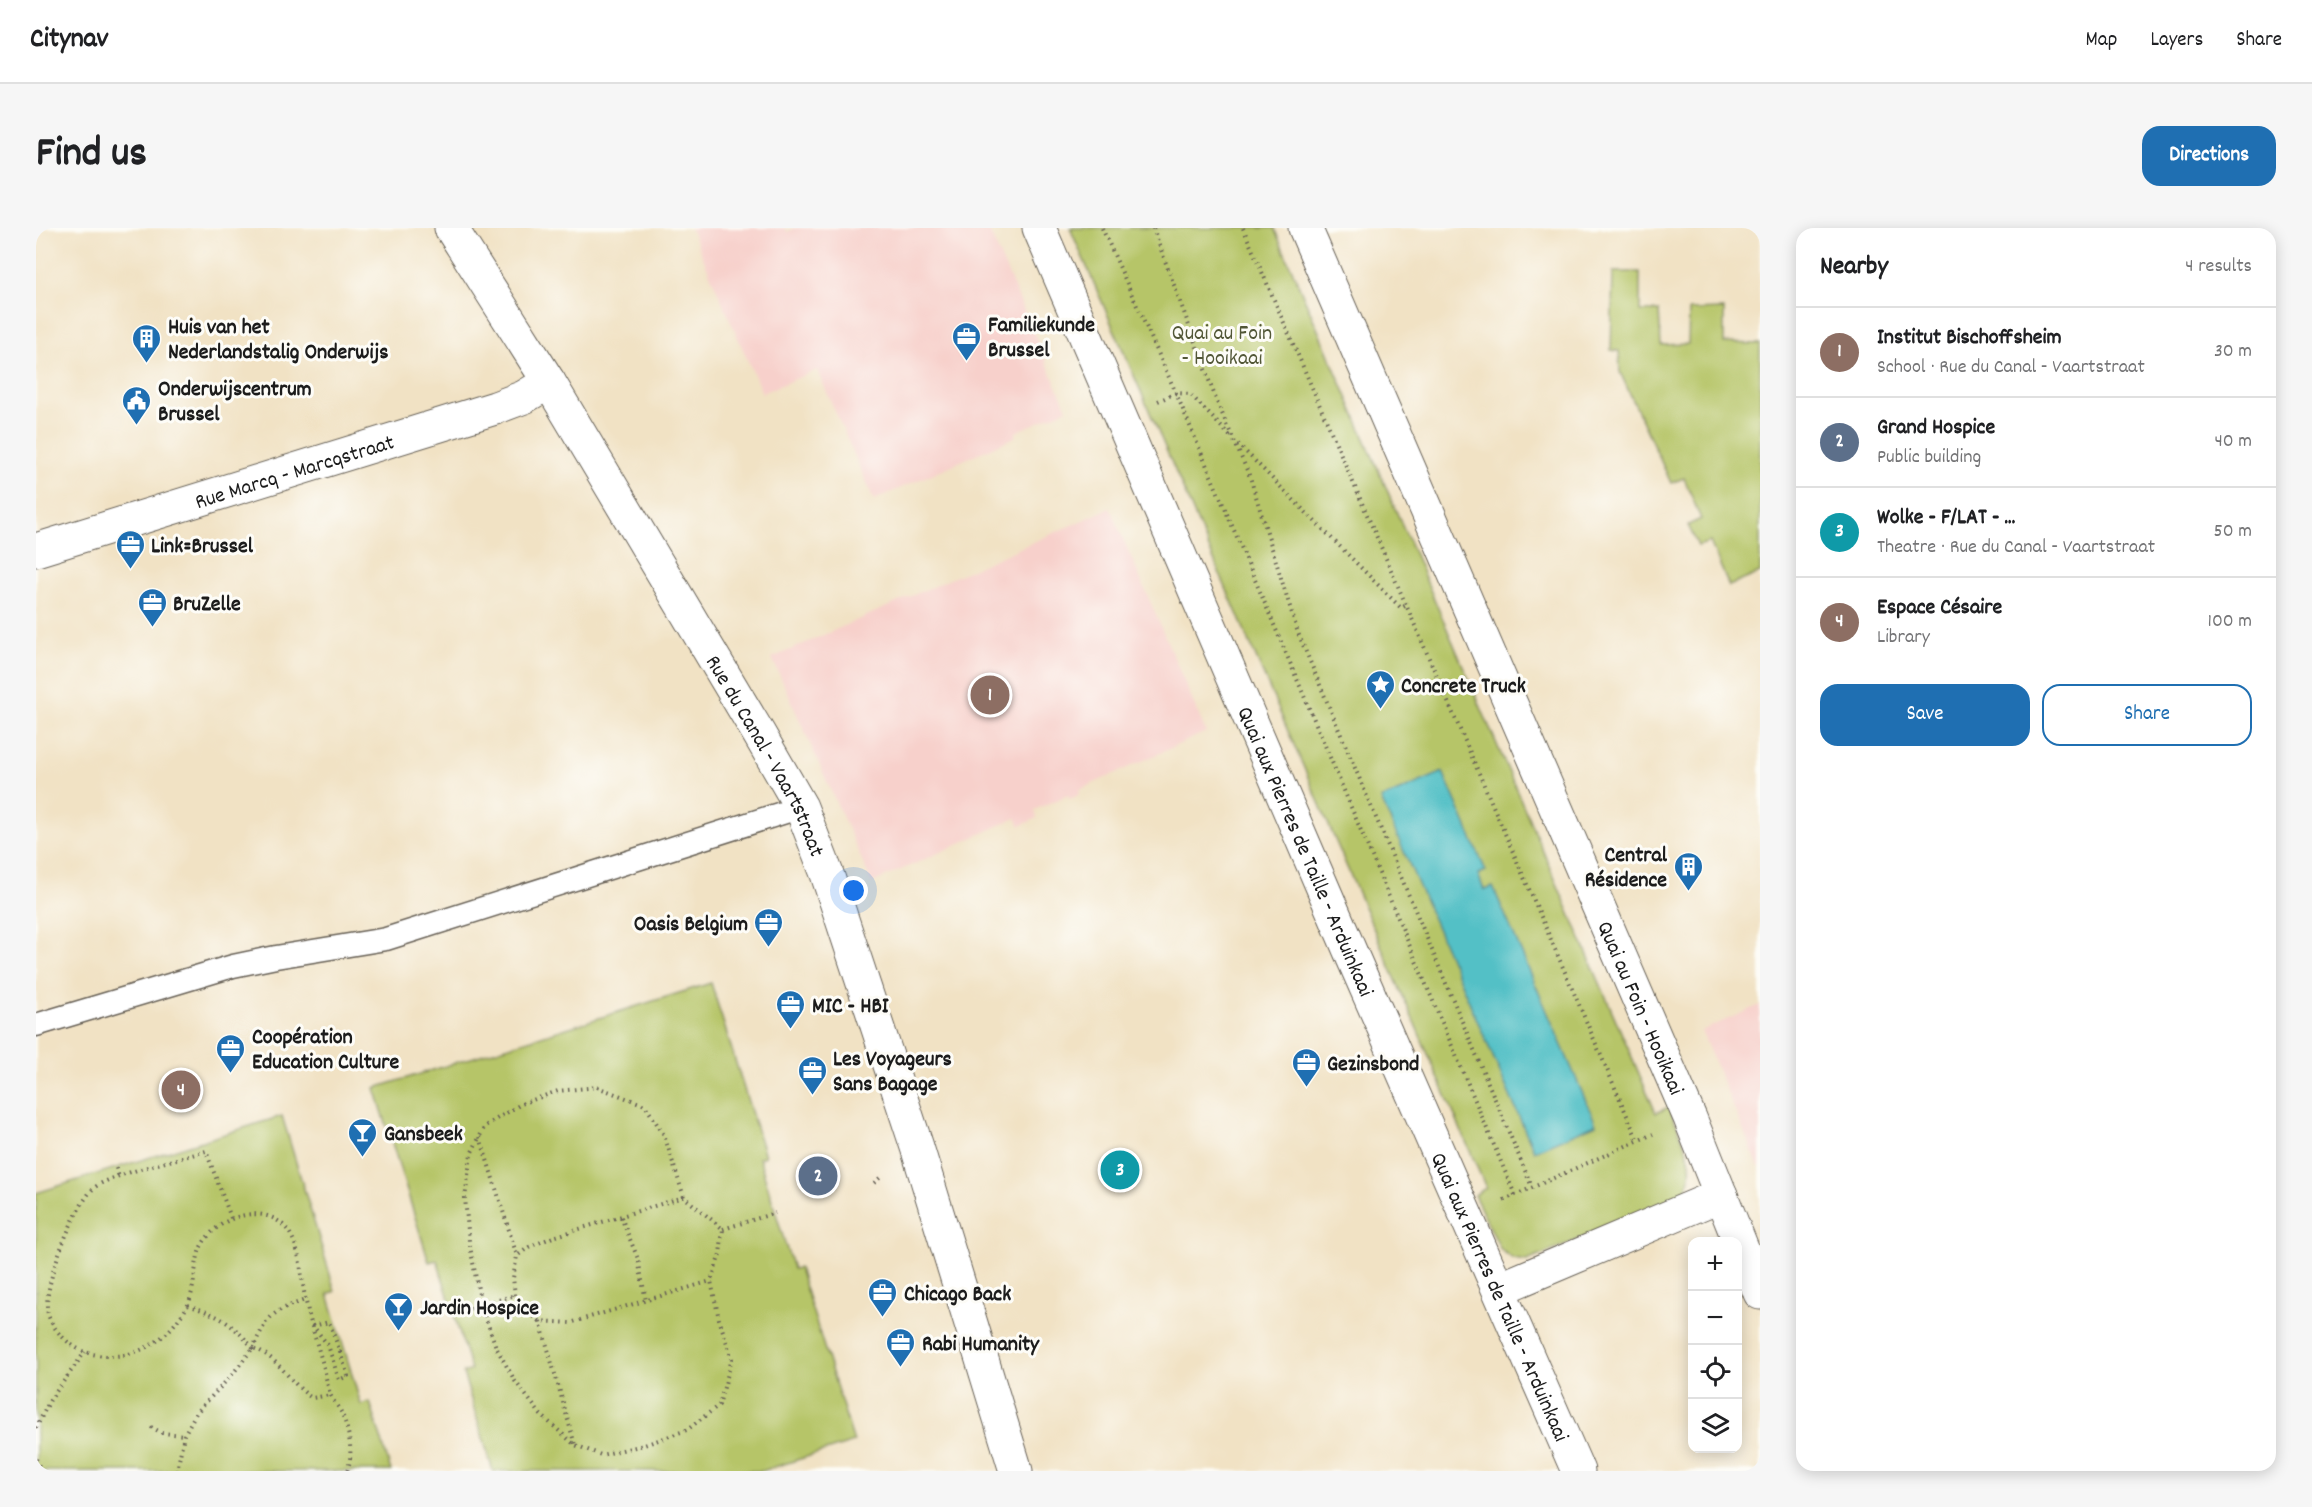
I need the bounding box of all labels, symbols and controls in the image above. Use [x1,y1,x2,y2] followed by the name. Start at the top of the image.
[30,21,108,61] text: Citynav
[2086,26,2117,56] text: Map
[2150,26,2203,56] text: Layers
[2236,26,2282,56] text: Share
[36,126,147,186] text: Find us
[2142,126,2276,186] button: Directions
[1820,249,1888,286] text: Nearby
[2185,253,2252,281] text: 4 results
[988,311,1095,367] place label: Familiekunde Brussel
[168,313,389,369] place label: Huis van het Nederlandstalig Onderwijs
[1172,319,1272,375] park label: Quai au Foin - Hooikaai
[951,320,983,362] office icon: Familiekunde Brussel
[131,322,163,364] building icon: Huis van het Nederlandstalig Onderwijs
[1877,323,2062,354] text: Institut Bischoffsheim
[1837,338,1842,366] text: 1
[2214,338,2252,366] text: 30 m
[1877,354,2145,382] text: School · Rue du Canal - Vaartstraat
[158,375,312,431] place label: Onderwijscentrum Brussel
[121,384,153,426] public building icon: Onderwijscentrum Brussel
[1877,413,1995,444] text: Grand Hospice
[192,428,398,519] street label: Rue Marcq - Marcqstraat
[1835,428,1844,456] text: 2
[2214,428,2252,456] text: 40 m
[1877,444,1981,472] text: Public building
[1877,503,2015,534] text: Wolke - F/LAT - ...
[1835,518,1844,546] text: 3
[2214,518,2252,546] text: 50 m
[114,528,146,570] office icon: Link=Brussel
[151,532,254,563] place label: Link=Brussel
[1877,534,2155,562] text: Theatre · Rue du Canal - Vaartstraat
[136,586,168,628] office icon: BruZelle
[173,590,241,621] place label: BruZelle
[1877,593,2002,624] text: Espace Césaire
[1835,608,1844,636] text: 4
[2208,608,2252,636] text: 100 m
[1877,624,1930,652] text: Library
[696,650,831,862] street label: Rue du Canal - Vaartstraat
[1364,668,1396,710] place icon: Concrete Truck
[970,672,1010,718] pin: 1
[1401,672,1526,703] place label: Concrete Truck
[1820,684,2030,746] button: Save
[2042,684,2252,746] button: Share
[1228,702,1380,1002] street label: Quai aux Pierres de Taille - Arduinkaai
[1585,841,1668,897] place label: Central Résidence
[1672,850,1704,892] building icon: Central Résidence
[839,876,868,905] your location
[753,906,785,948] office icon: Oasis Belgium
[634,910,748,941] place label: Oasis Belgium
[1588,917,1690,1100] street label: Quai au Foin - Hooikaai
[775,988,807,1030] office icon: MIC - HBI
[812,992,889,1023] place label: MIC - HBI
[252,1023,399,1079] place label: Coopération Education Culture
[215,1032,247,1074] office icon: Coopération Education Culture
[833,1045,952,1101] place label: Les Voyageurs Sans Bagage
[1290,1046,1322,1088] office icon: Gezinsbond
[1327,1050,1419,1081] place label: Gezinsbond
[796,1054,828,1096] office icon: Les Voyageurs Sans Bagage
[162,1068,200,1112] pin: 4
[347,1116,379,1158] bar icon: Gansbeek
[384,1120,463,1151] place label: Gansbeek
[1100,1148,1140,1192] pin: 3
[1421,1148,1575,1447] street label: Quai aux Pierres de Taille - Arduinkaai
[798,1154,838,1198] pin: 2
[1688,1237,1742,1453] map controls
[1688,1237,1742,1291] button: +
[867,1276,899,1318] office icon: Chicago Back
[904,1280,1011,1311] place label: Chicago Back
[383,1290,415,1332] bar icon: Jardin Hospice
[1688,1291,1742,1345] button: −
[420,1294,539,1325] place label: Jardin Hospice
[885,1326,917,1368] office icon: Rabi Humanity
[922,1330,1040,1361] place label: Rabi Humanity
[1688,1345,1742,1399] button: locate
[1688,1399,1742,1453] button: layers

